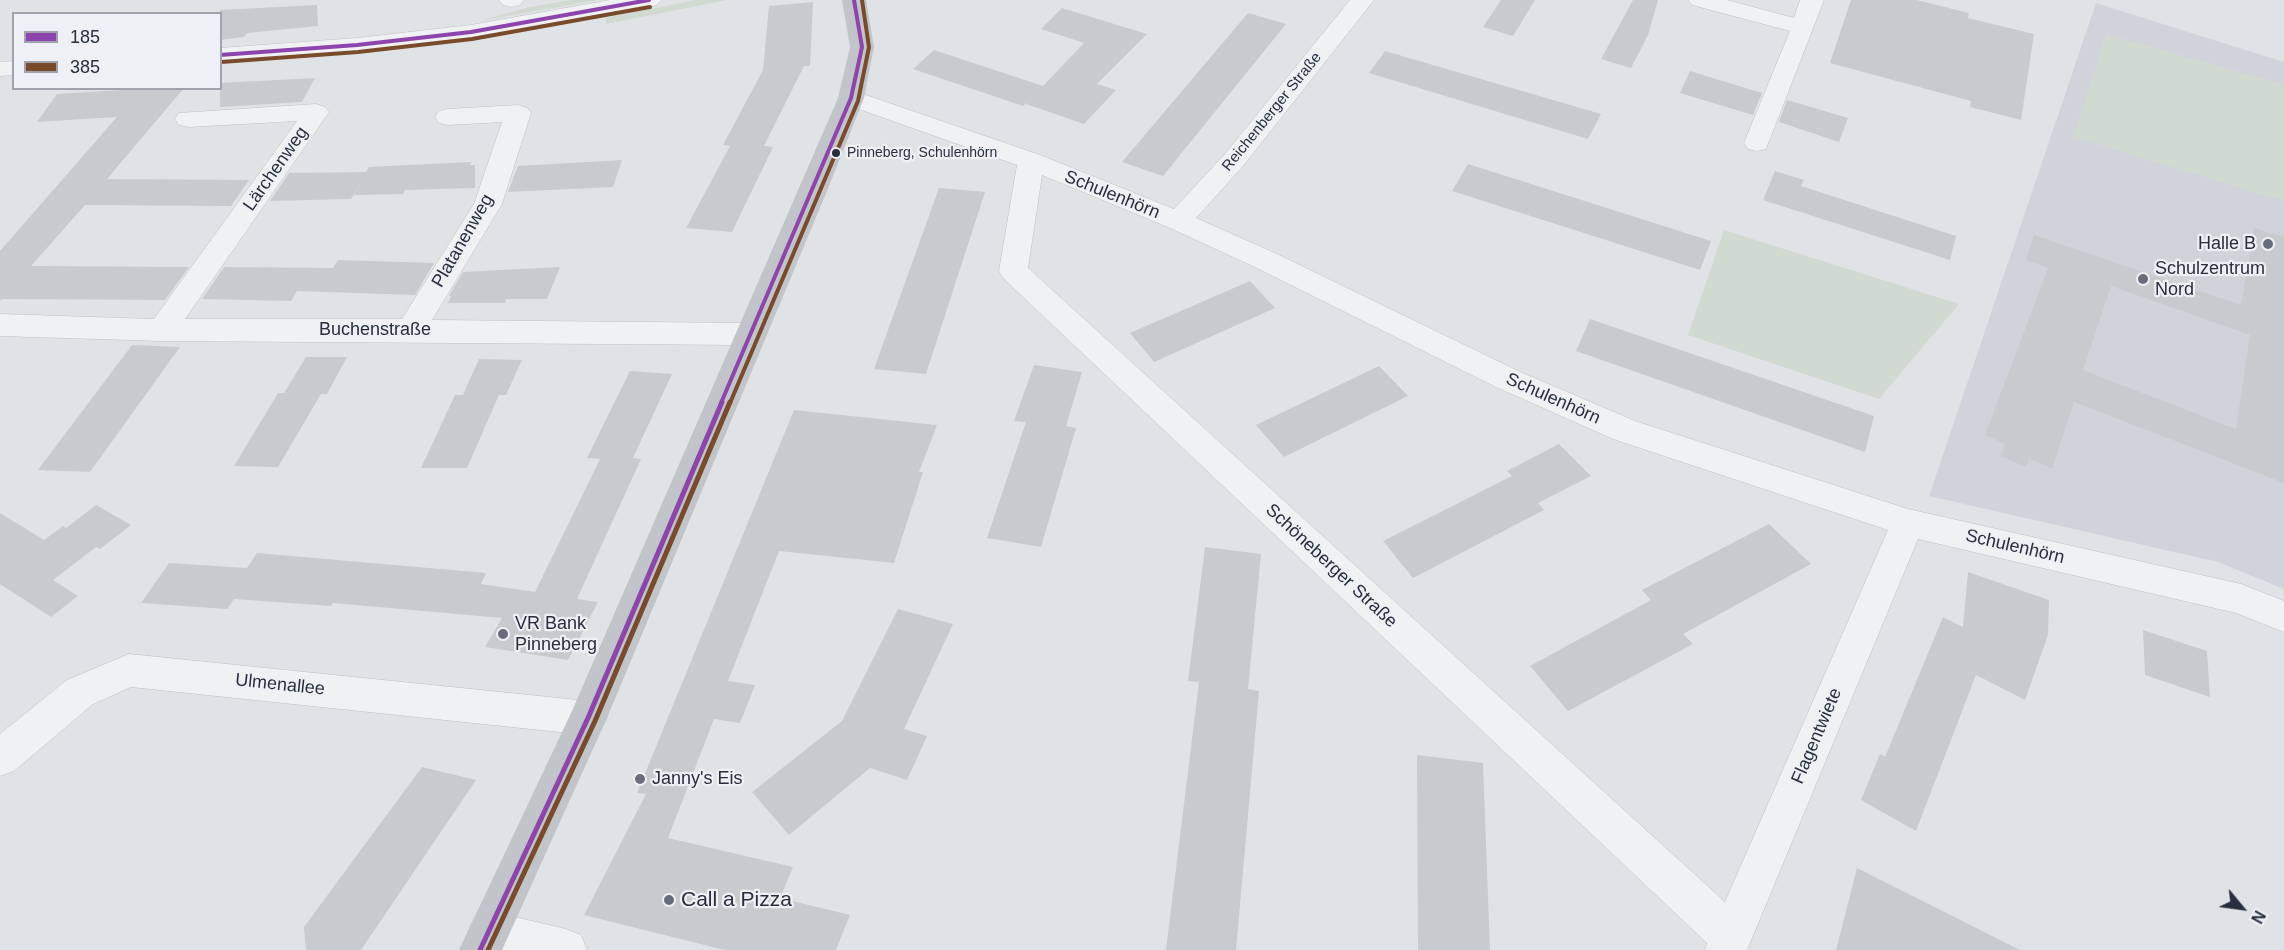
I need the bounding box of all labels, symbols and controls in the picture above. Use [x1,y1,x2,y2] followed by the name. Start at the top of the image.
[12,12,222,90] legend
[70,27,100,47] text: 185
[1219,49,1325,175] street label: Reichenberger Straße
[70,57,100,77] text: 385
[239,123,313,215] street label: Lärchenweg
[847,145,997,161] place label: Pinneberg, Schulenhörn
[830,147,842,159] marker: Pinneberg, Schulenhörn
[1061,166,1163,224] street label: Schulenhörn
[428,191,498,291] street label: Platanenweg
[2198,233,2256,255] place label: Halle B
[2261,237,2275,251] marker: Halle B
[2155,258,2265,300] place label: Schulzentrum Nord
[2136,272,2150,286] marker: Schulzentrum Nord
[319,319,431,341] street label: Buchenstraße
[1502,369,1604,429] street label: Schulenhörn
[1261,499,1401,633] street label: Schöneberger Straße
[1963,525,2067,569] street label: Schulenhörn
[515,613,597,656] place label: VR Bank Pinneberg
[496,627,510,641] marker: VR Bank Pinneberg
[234,670,326,700] street label: Ulmenallee
[1787,685,1847,787] street label: Flagentwiete
[652,768,742,790] place label: Janny's Eis
[633,772,647,786] marker: Janny's Eis
[2212,878,2272,938] north arrow
[681,887,792,913] place label: Call a Pizza
[662,893,676,907] marker: Call a Pizza
[2248,908,2268,926] text: N

